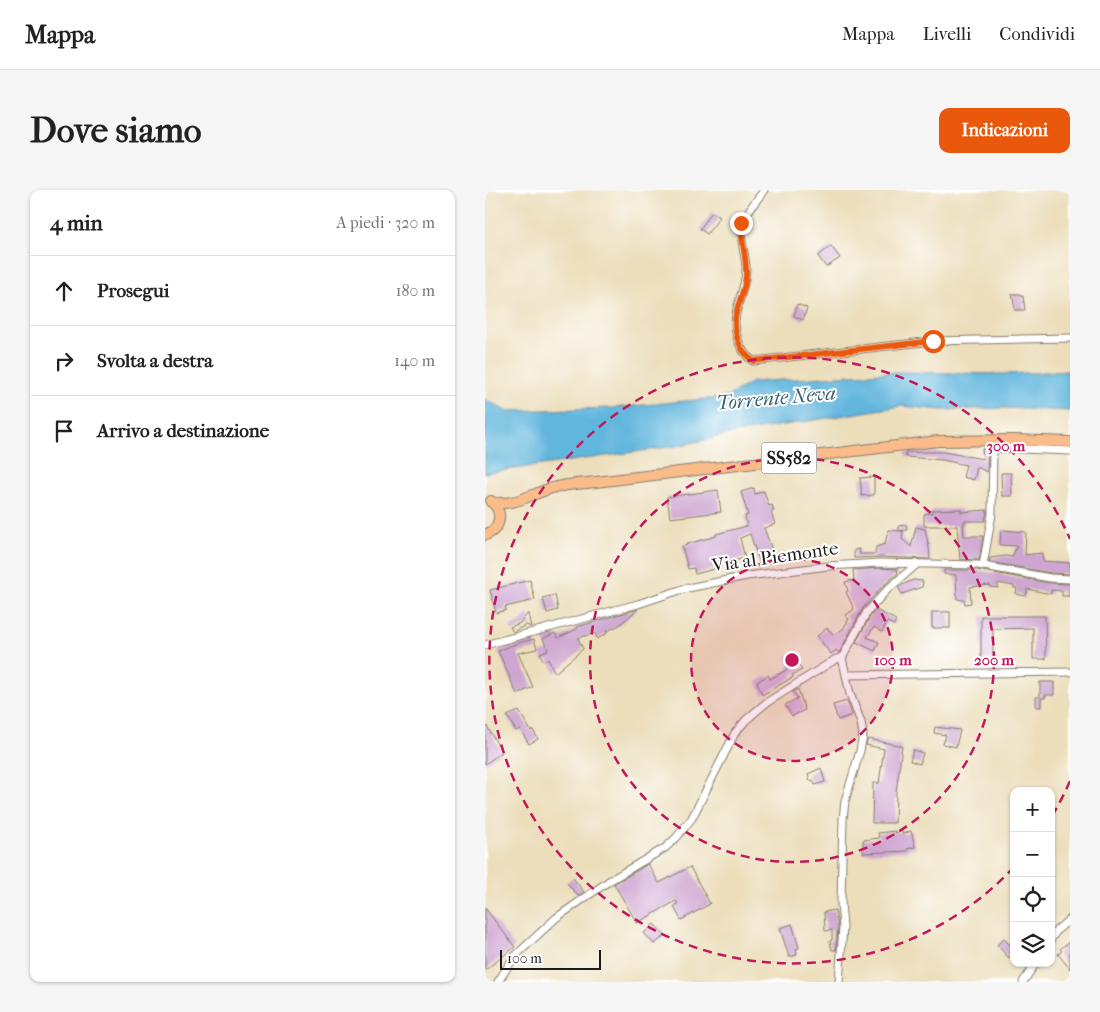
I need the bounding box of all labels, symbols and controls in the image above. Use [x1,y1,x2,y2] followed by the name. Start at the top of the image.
[25,21,95,49] text: Mappa
[842,24,895,45] text: Mappa
[923,24,971,45] text: Livelli
[999,24,1075,45] text: Condividi
[939,108,1070,153] button: Indicazioni
[30,110,202,151] text: Dove siamo
[50,211,103,235] text: 4 min
[730,212,753,235] route end
[336,213,435,232] text: A piedi · 320 m
[50,277,78,305] icon: ahead
[97,280,169,302] text: Prosegui
[396,281,435,300] text: 180 m
[922,330,945,353] route start
[50,347,78,375] icon: right
[97,350,213,372] text: Svolta a destra
[394,351,435,370] text: 140 m
[715,381,837,415] water label: Torrente Neva
[50,417,78,445] icon: arrive
[97,420,269,442] text: Arrivo a destinazione
[987,437,1026,455] text: 300 m
[761,442,817,474] road number: SS582
[709,537,840,577] street label: Via al Piemonte
[783,651,801,669] centre of rings
[874,651,912,669] text: 100 m
[974,651,1014,669] text: 200 m
[1010,787,1055,967] map controls
[1010,787,1055,832] button: +
[1010,832,1055,877] button: −
[1010,877,1055,922] button: locate
[1010,922,1055,967] button: layers
[500,947,601,970] scale bar
[507,950,542,967] text: 100 m

